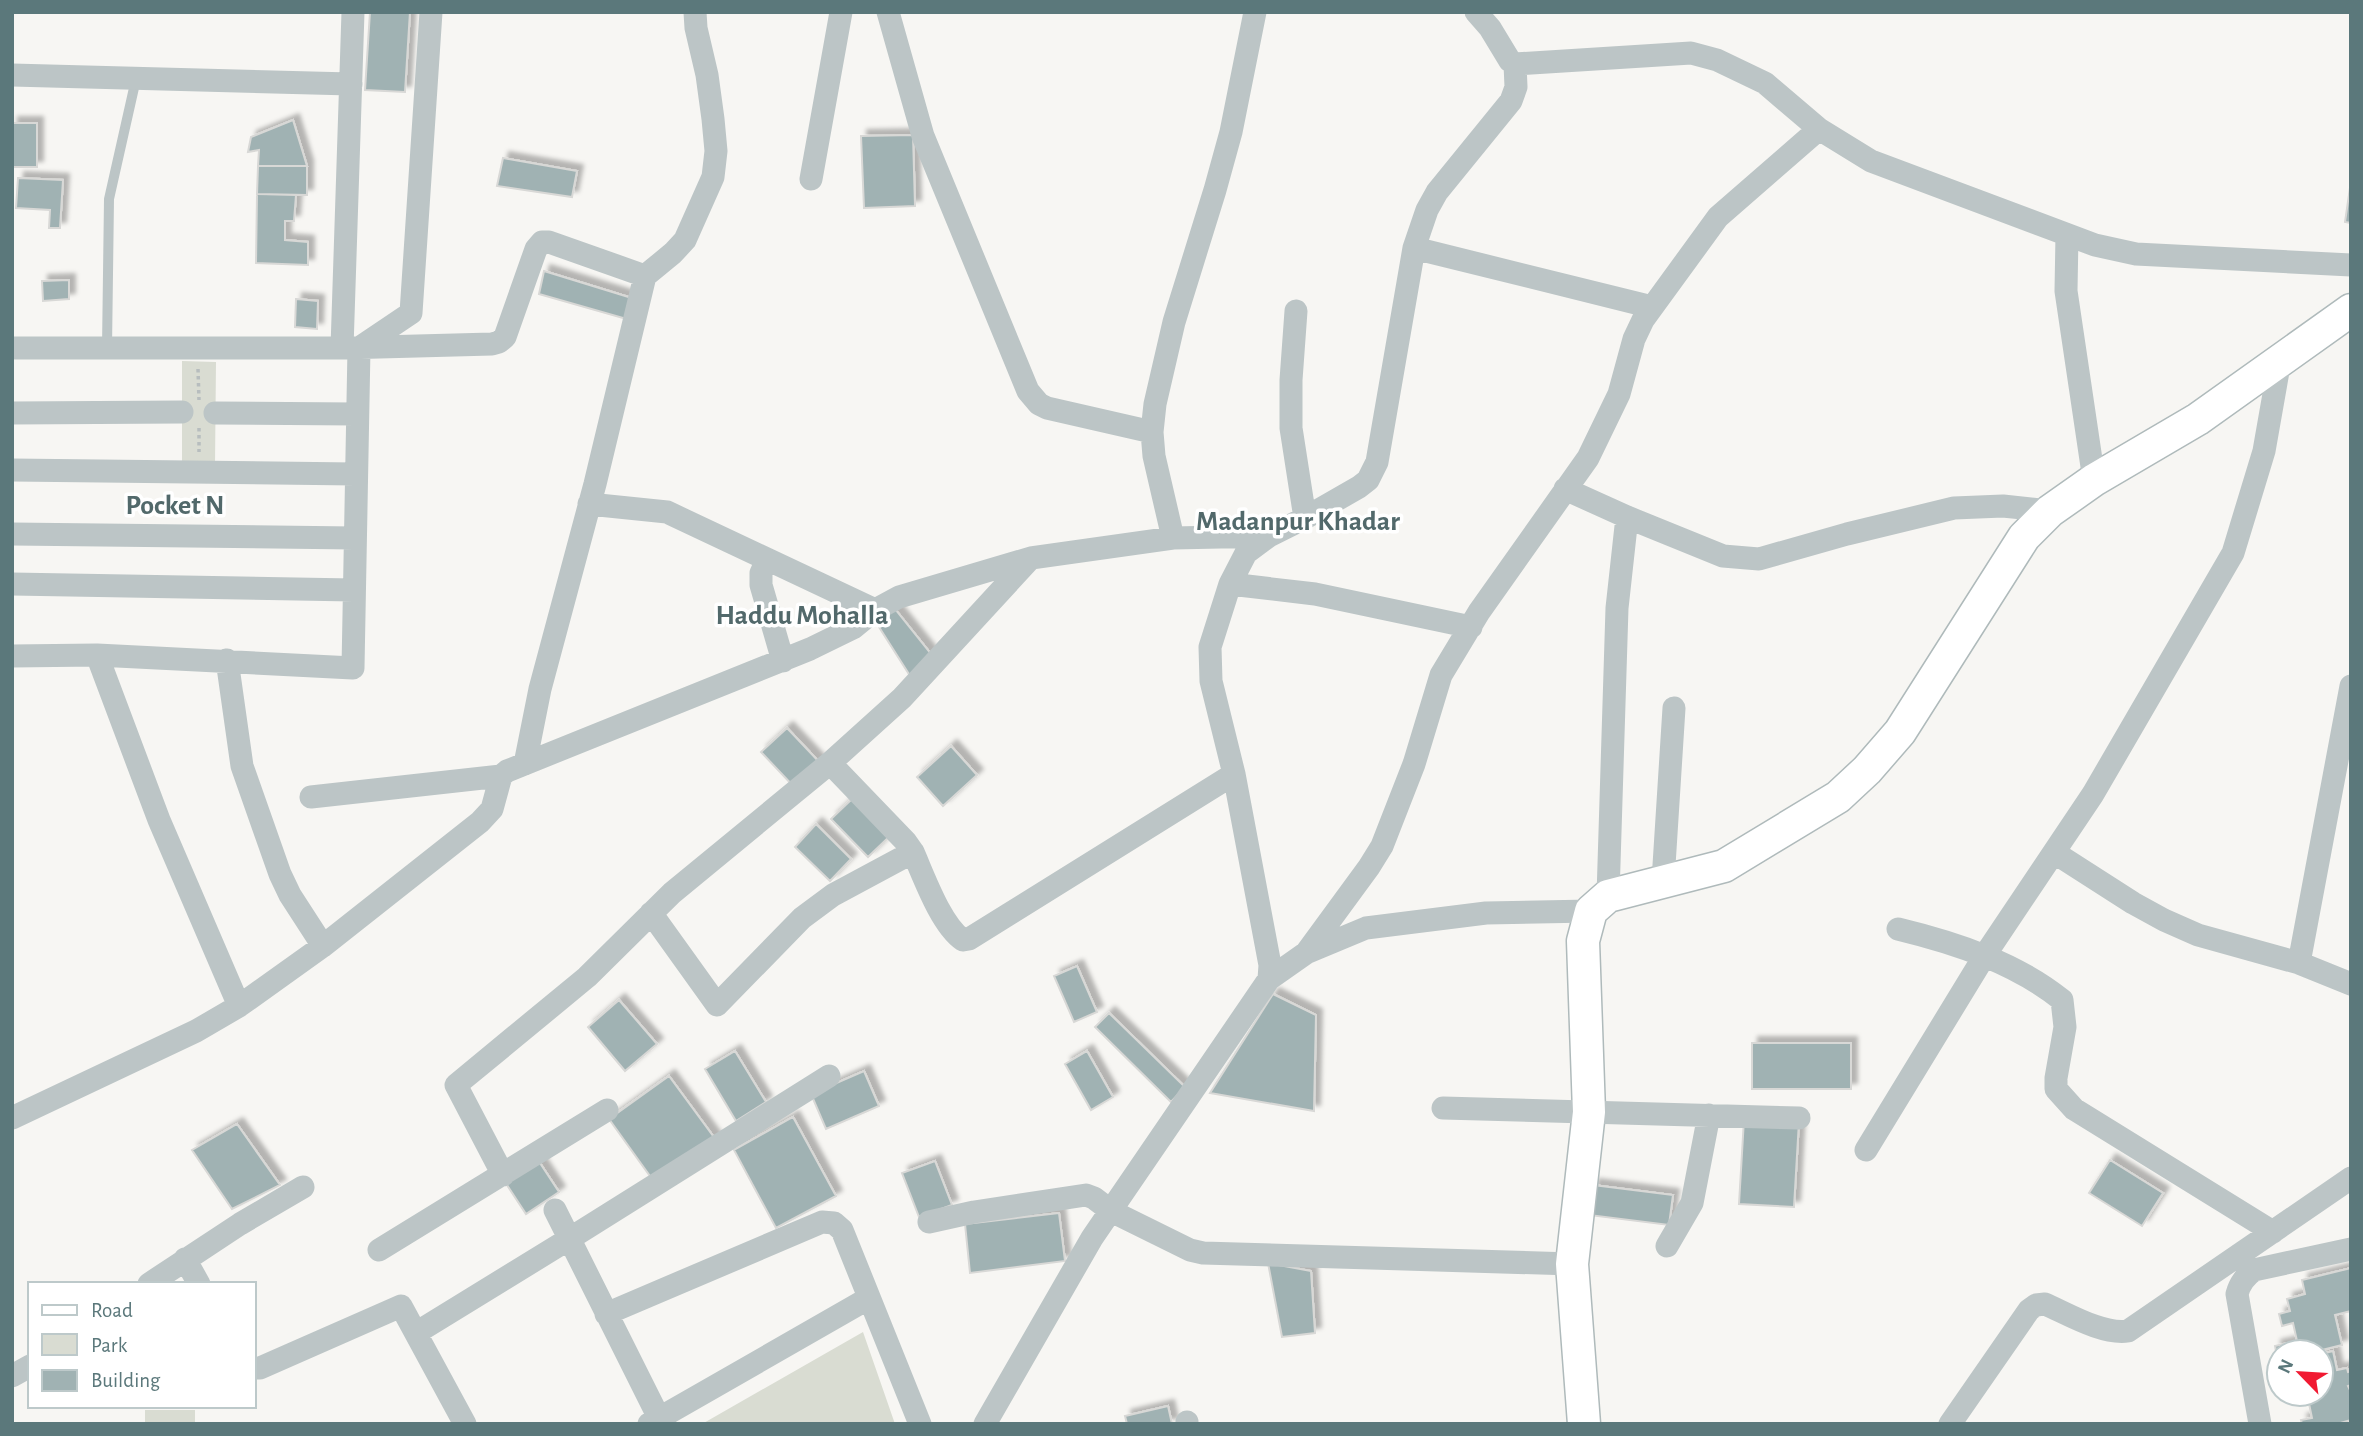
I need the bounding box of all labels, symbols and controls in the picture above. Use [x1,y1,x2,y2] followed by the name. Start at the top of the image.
[126,492,224,520] district label: Pocket N
[1196,508,1400,536] district label: Madanpur Khadar
[715,602,889,630] district label: Haddu Mohalla
[28,1282,256,1408] legend
[91,1300,133,1321] text: Road
[91,1335,128,1356] text: Park
[2265,1338,2335,1408] north arrow
[2275,1356,2297,1376] text: N
[91,1370,161,1391] text: Building

